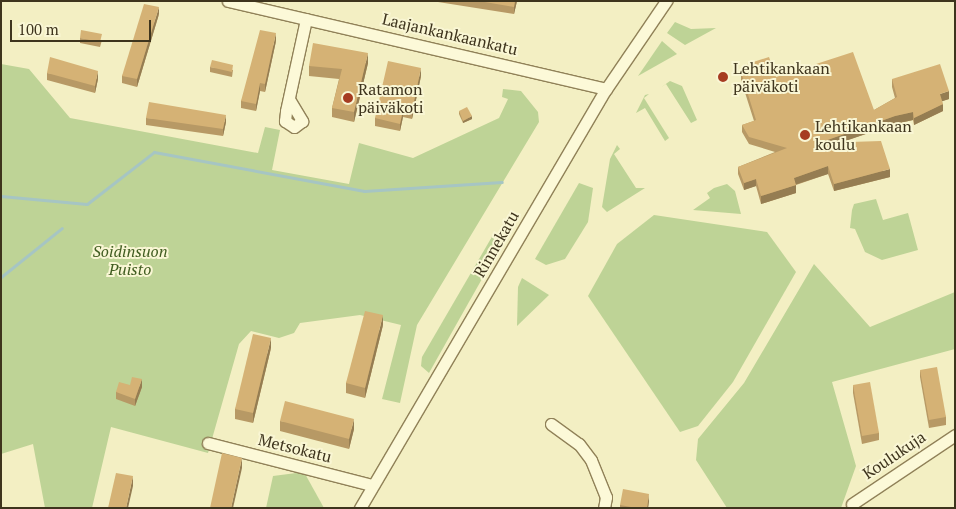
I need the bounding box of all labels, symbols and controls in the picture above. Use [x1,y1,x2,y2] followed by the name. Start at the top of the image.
[380,9,520,59] street label: Laajankankaankatu
[12,10,154,42] scale bar
[18,19,59,39] text: 100 m
[733,58,830,96] place label: Lehtikankaan päiväkoti
[717,71,729,83] marker: Lehtikankaan päiväkoti
[358,79,424,117] place label: Ratamon päiväkoti
[342,92,354,104] marker: Ratamon päiväkoti
[815,116,912,154] place label: Lehtikankaan koulu
[799,129,811,141] marker: Lehtikankaan koulu
[469,207,523,281] street label: Rinnekatu
[92,241,168,279] park label: Soidinsuon Puisto
[859,427,929,483] street label: Koulukuja
[256,430,334,466] street label: Metsokatu

